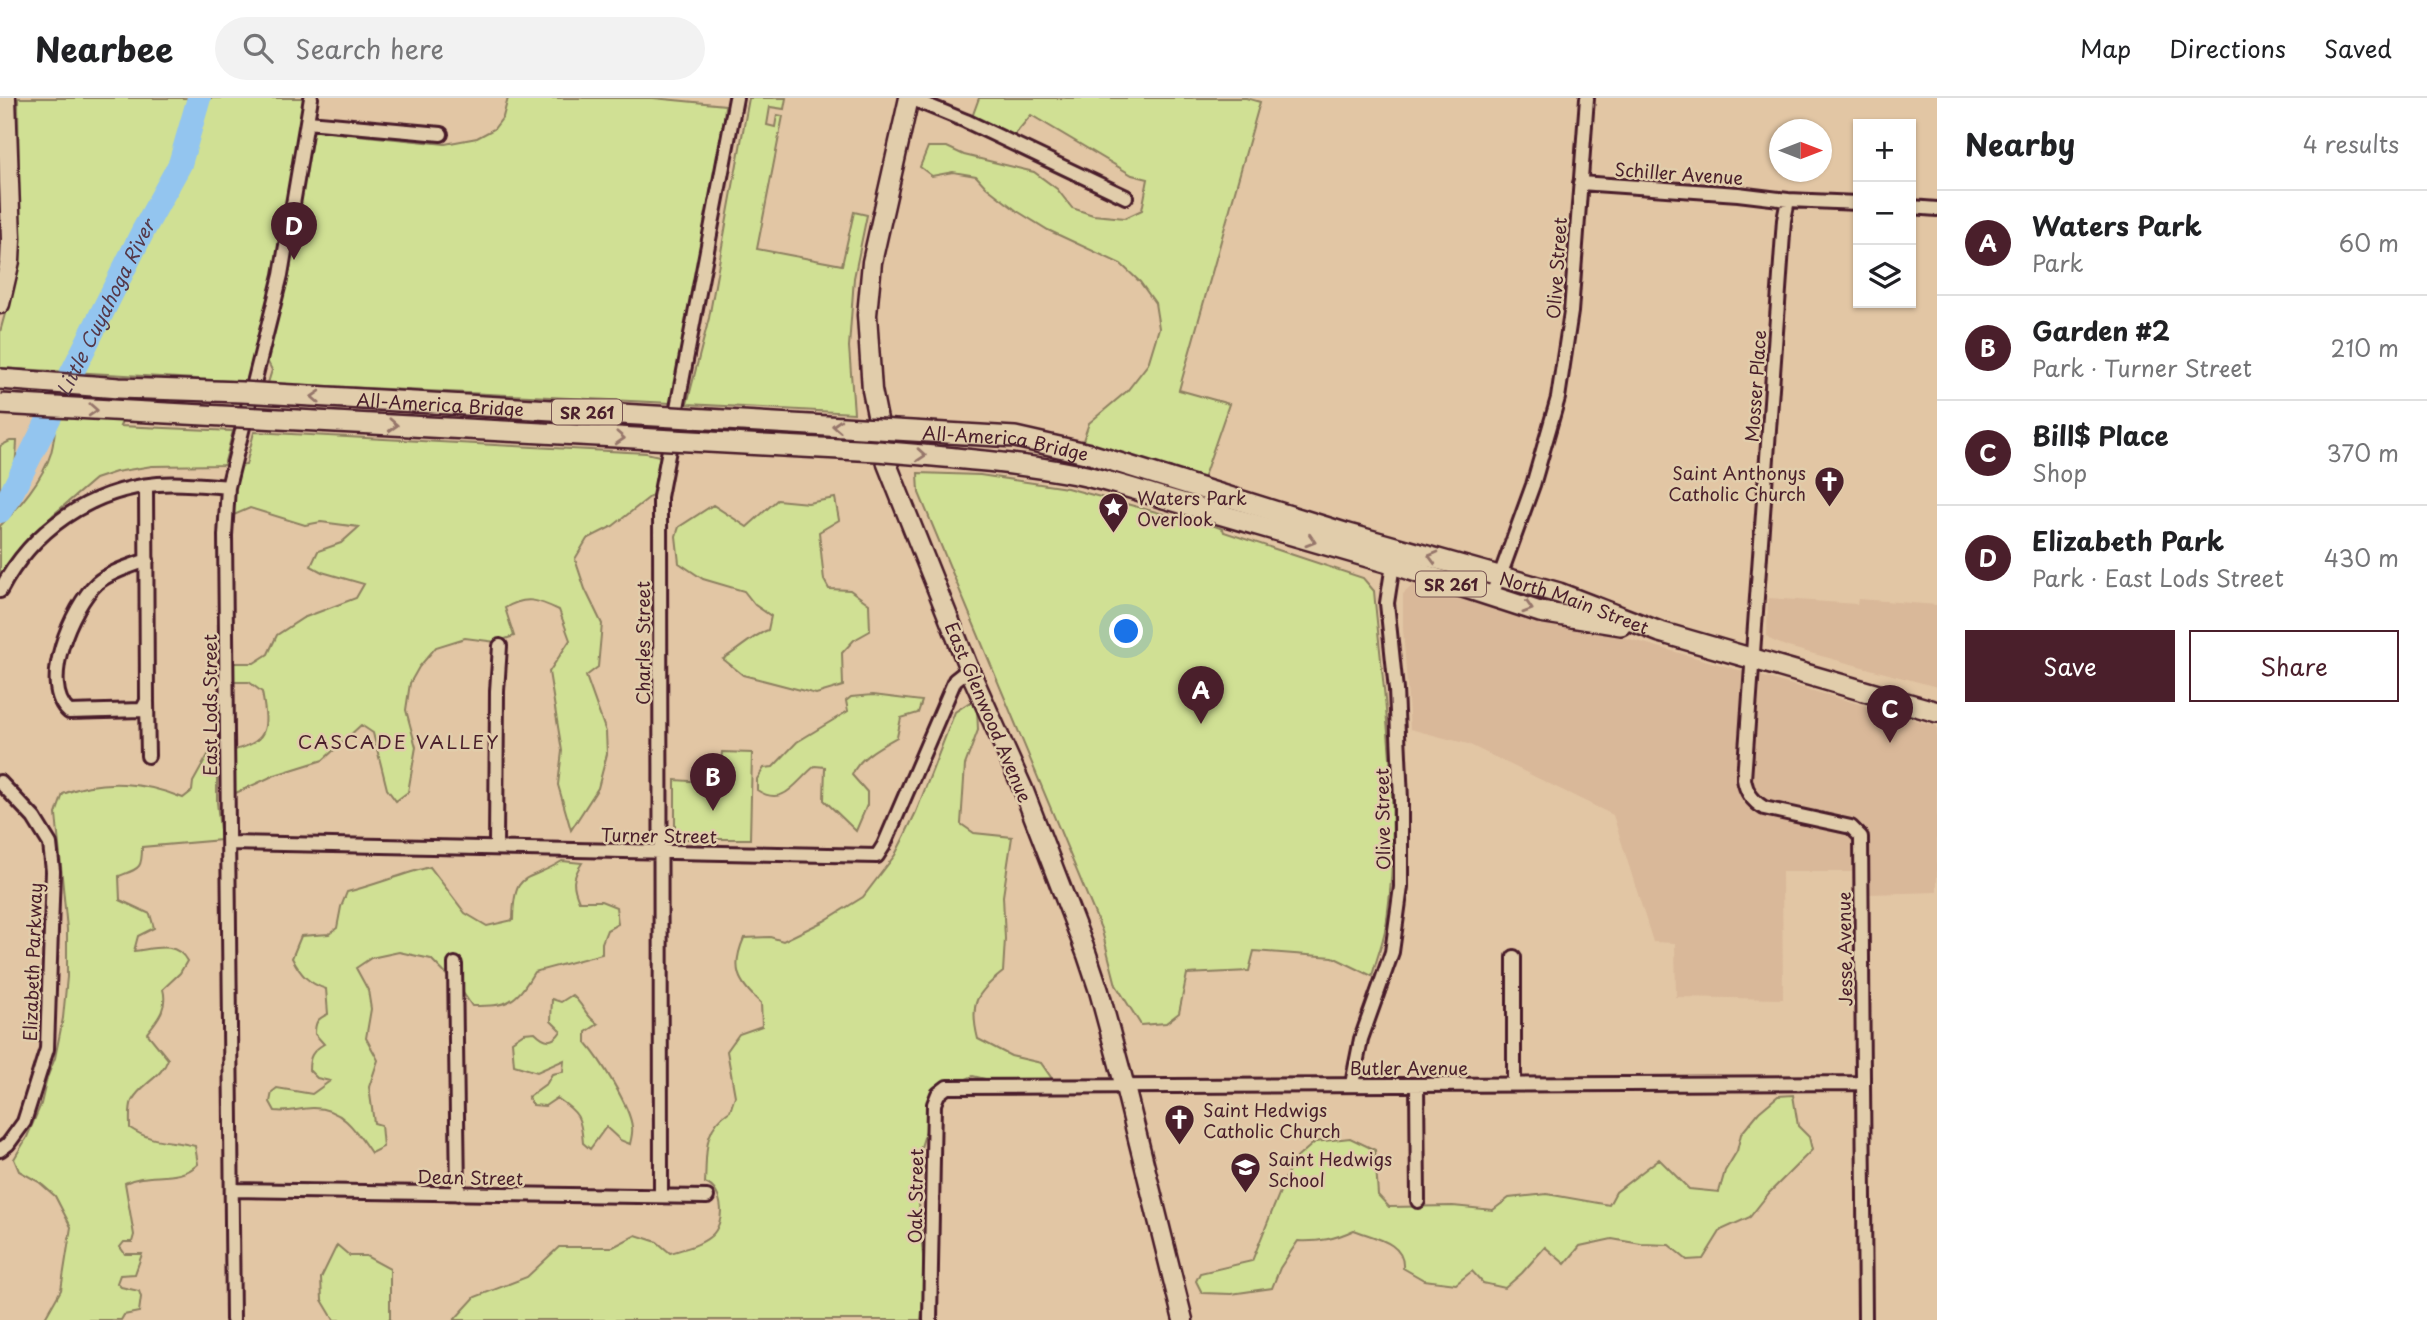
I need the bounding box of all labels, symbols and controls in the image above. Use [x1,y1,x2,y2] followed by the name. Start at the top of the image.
[215,17,705,80] search box
[35,23,173,73] text: Nearbee
[239,29,277,67] icon: search
[295,29,444,68] text: Search here
[2080,30,2131,66] text: Map
[2169,30,2286,66] text: Directions
[2324,30,2392,66] text: Saved
[1769,119,1832,182] north arrow
[1853,119,1916,308] map controls
[1853,119,1916,182] button: +
[1965,121,2075,166] text: Nearby
[2303,126,2399,161] text: 4 results
[1614,155,1744,191] street label: Schiller Avenue
[1853,182,1916,245] button: −
[271,202,317,260] pin: D
[2032,206,2202,245] text: Waters Park
[49,212,162,401] water label: Little Cuyahoga River
[1539,216,1573,320] street label: Olive Street
[1979,225,1997,260] text: A
[2339,225,2399,260] text: 60 m
[1853,245,1916,308] button: layers
[2032,245,2083,280] text: Park
[2032,311,2170,350] text: Garden #2
[1738,329,1772,443] street label: Mosser Place
[1980,330,1996,365] text: B
[2331,330,2399,365] text: 210 m
[2032,350,2252,385] text: Park · Turner Street
[356,385,525,422] street label: All-America Bridge
[310,389,321,404] one-way arrow
[552,400,622,424] road number: SR 261
[87,402,98,417] one-way arrow
[2032,416,2169,455] text: Bill$ Place
[388,417,399,432] one-way arrow
[922,418,1091,467] street label: All-America Bridge
[831,419,842,434] one-way arrow
[615,430,626,445] one-way arrow
[1979,435,1997,470] text: C
[2326,435,2399,470] text: 370 m
[916,447,927,462] one-way arrow
[2032,455,2087,490] text: Shop
[1668,459,1806,507] place label: Saint Anthonys Catholic Church
[1812,465,1846,509] church icon: Saint Anthonys Catholic Church
[1137,484,1247,532] place label: Waters Park Overlook
[1097,490,1131,534] place icon: Waters Park Overlook
[2032,521,2224,560] text: Elizabeth Park
[1305,532,1317,547] one-way arrow
[1979,540,1997,575] text: D
[2324,540,2399,575] text: 430 m
[1427,551,1439,565] one-way arrow
[2032,560,2284,595] text: Park · East Lods Street
[1497,564,1653,640] street label: North Main Street
[1416,572,1486,597] road number: SR 261
[629,581,656,705] street label: Charles Street
[1522,600,1534,614] one-way arrow
[1109,614,1143,648] your location
[939,618,1039,807] street label: East Glenwood Avenue
[1965,630,2175,702] button: Save
[2189,630,2399,702] button: Share
[196,634,223,776] street label: East Lods Street
[1178,666,1224,724] pin: A
[1867,685,1913,743] pin: C
[298,727,500,755] district label: CASCADE VALLEY
[690,753,736,811] pin: B
[1368,768,1396,870] street label: Olive Street
[601,820,717,850] street label: Turner Street
[16,882,48,1042] street label: Elizabeth Parkway
[1830,891,1858,1007] street label: Jesse Avenue
[1350,1054,1468,1081] street label: Butler Avenue
[1203,1096,1341,1144] place label: Saint Hedwigs Catholic Church
[1163,1102,1197,1146] church icon: Saint Hedwigs Catholic Church
[1268,1145,1392,1193] place label: Saint Hedwigs School
[901,1148,929,1244] street label: Oak Street
[1228,1151,1262,1195] school or university icon: Saint Hedwigs School
[417,1163,523,1191] street label: Dean Street

